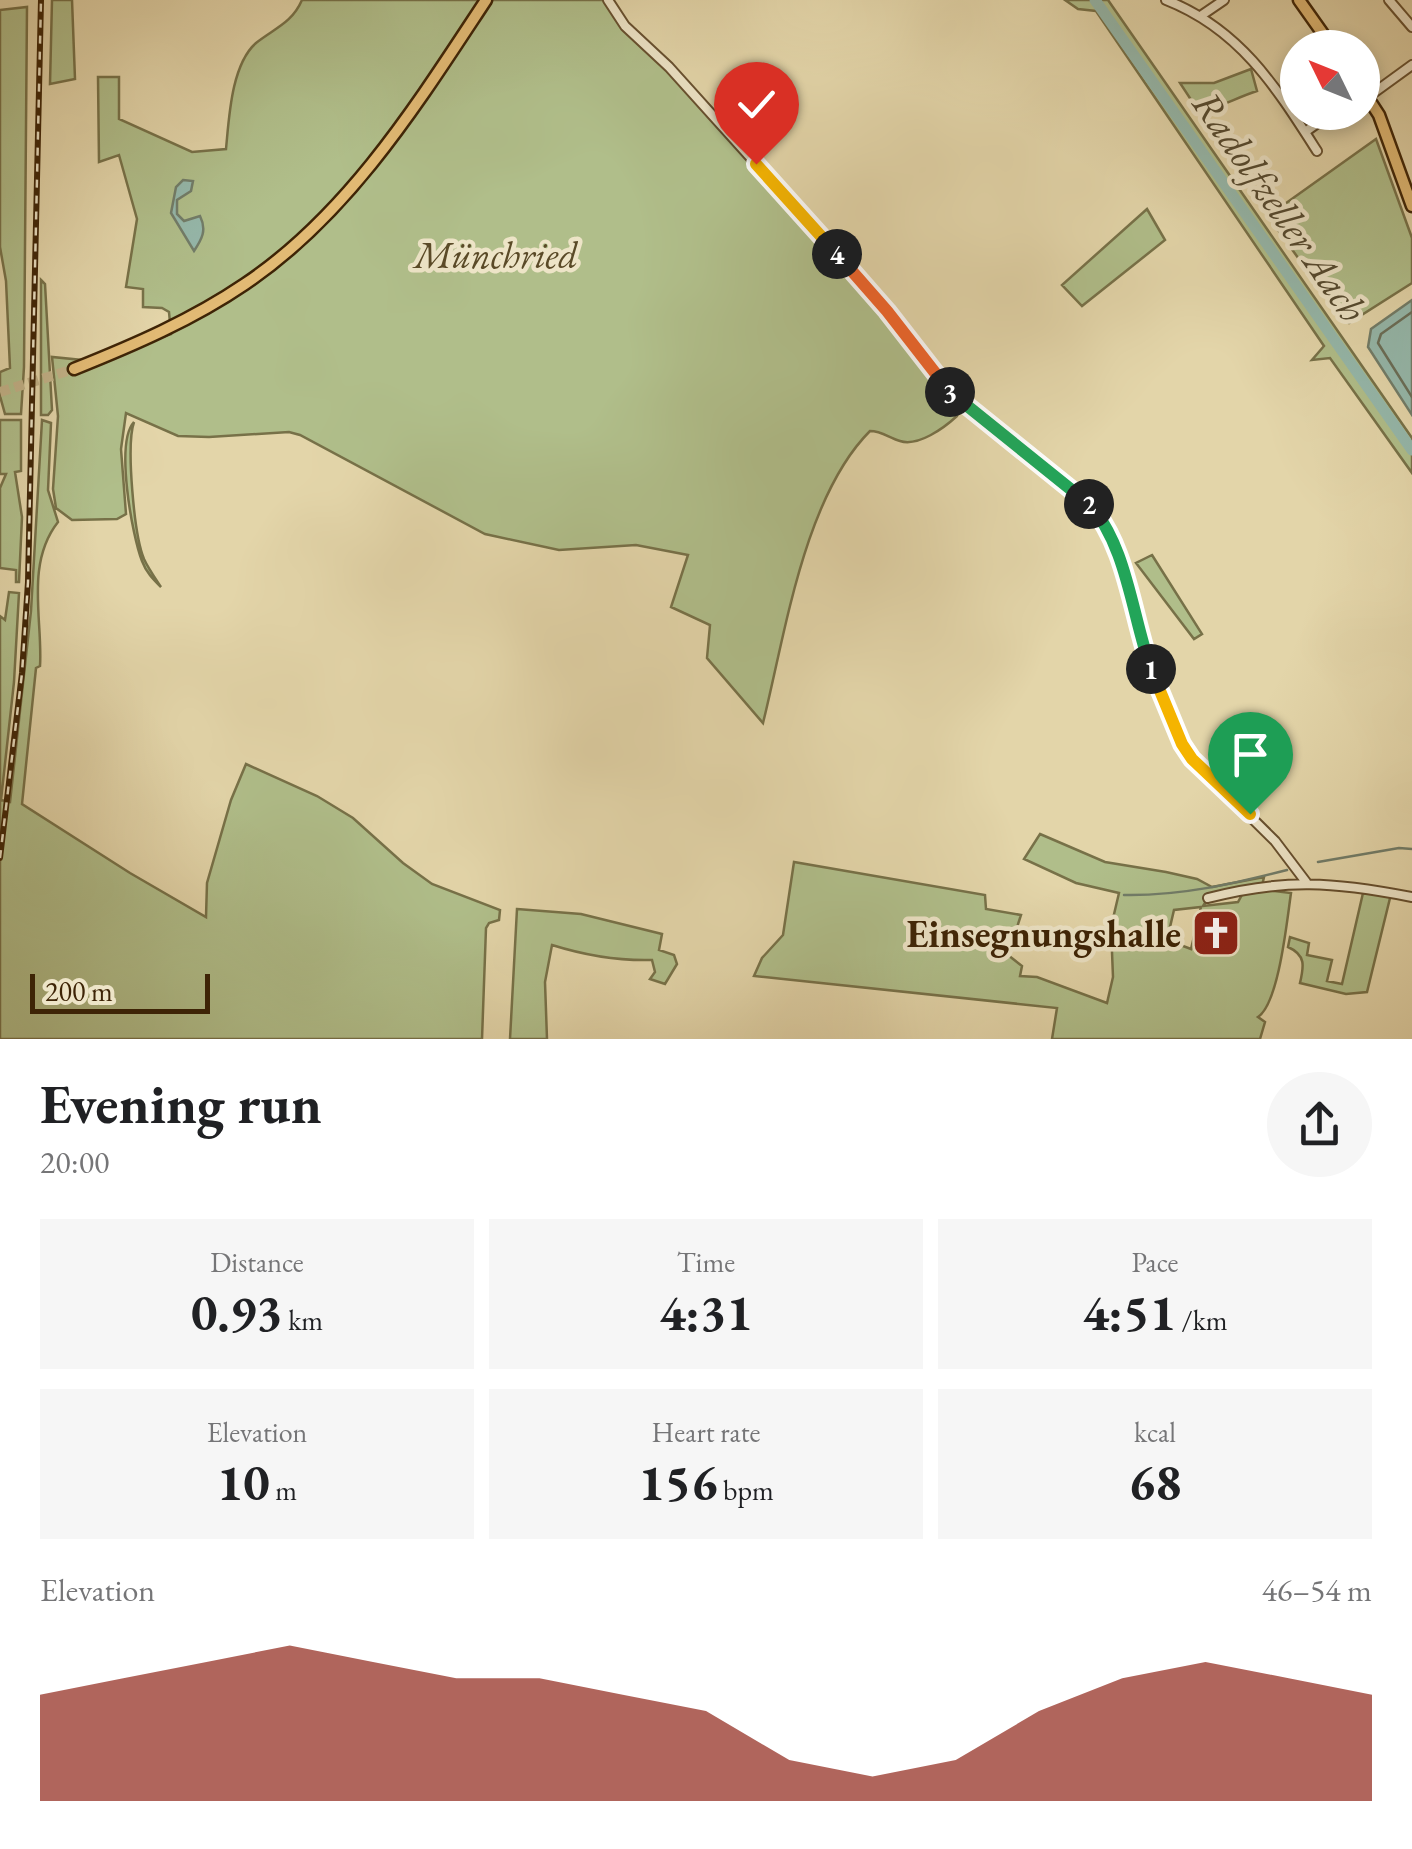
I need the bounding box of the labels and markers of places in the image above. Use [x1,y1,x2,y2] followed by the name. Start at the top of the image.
[714,62,799,165] pin
[812,229,862,279] pin: 4
[925,367,975,417] pin: 3
[1064,479,1114,529] pin: 2
[1126,644,1176,694] pin: 1
[1208,712,1293,815] pin
[1190,907,1242,959] church icon: Einsegnungshalle
[907,909,1181,958] place label: Einsegnungshalle

